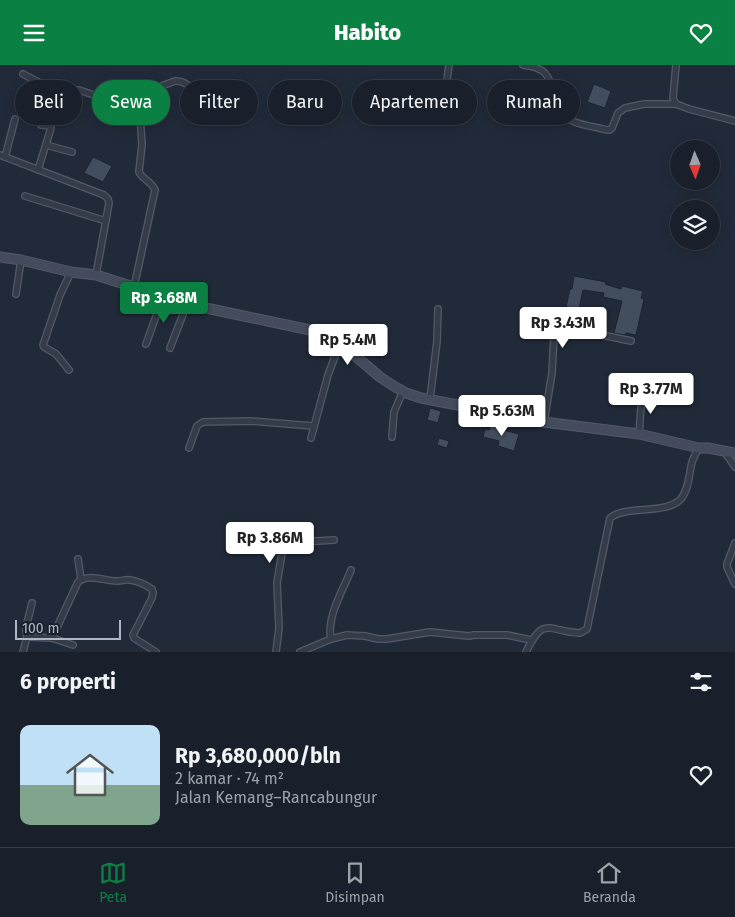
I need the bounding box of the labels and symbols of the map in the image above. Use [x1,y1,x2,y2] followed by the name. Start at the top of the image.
[670,140,720,190] north arrow
[112,281,216,324] pin: Rp 3.68M
[511,307,615,349] pin: Rp 3.43M
[302,323,394,366] pin: Rp 5.4M
[599,373,703,415] pin: Rp 3.77M
[450,395,554,437] pin: Rp 5.63M
[218,521,322,564] pin: Rp 3.86M
[15,617,121,640] scale bar

